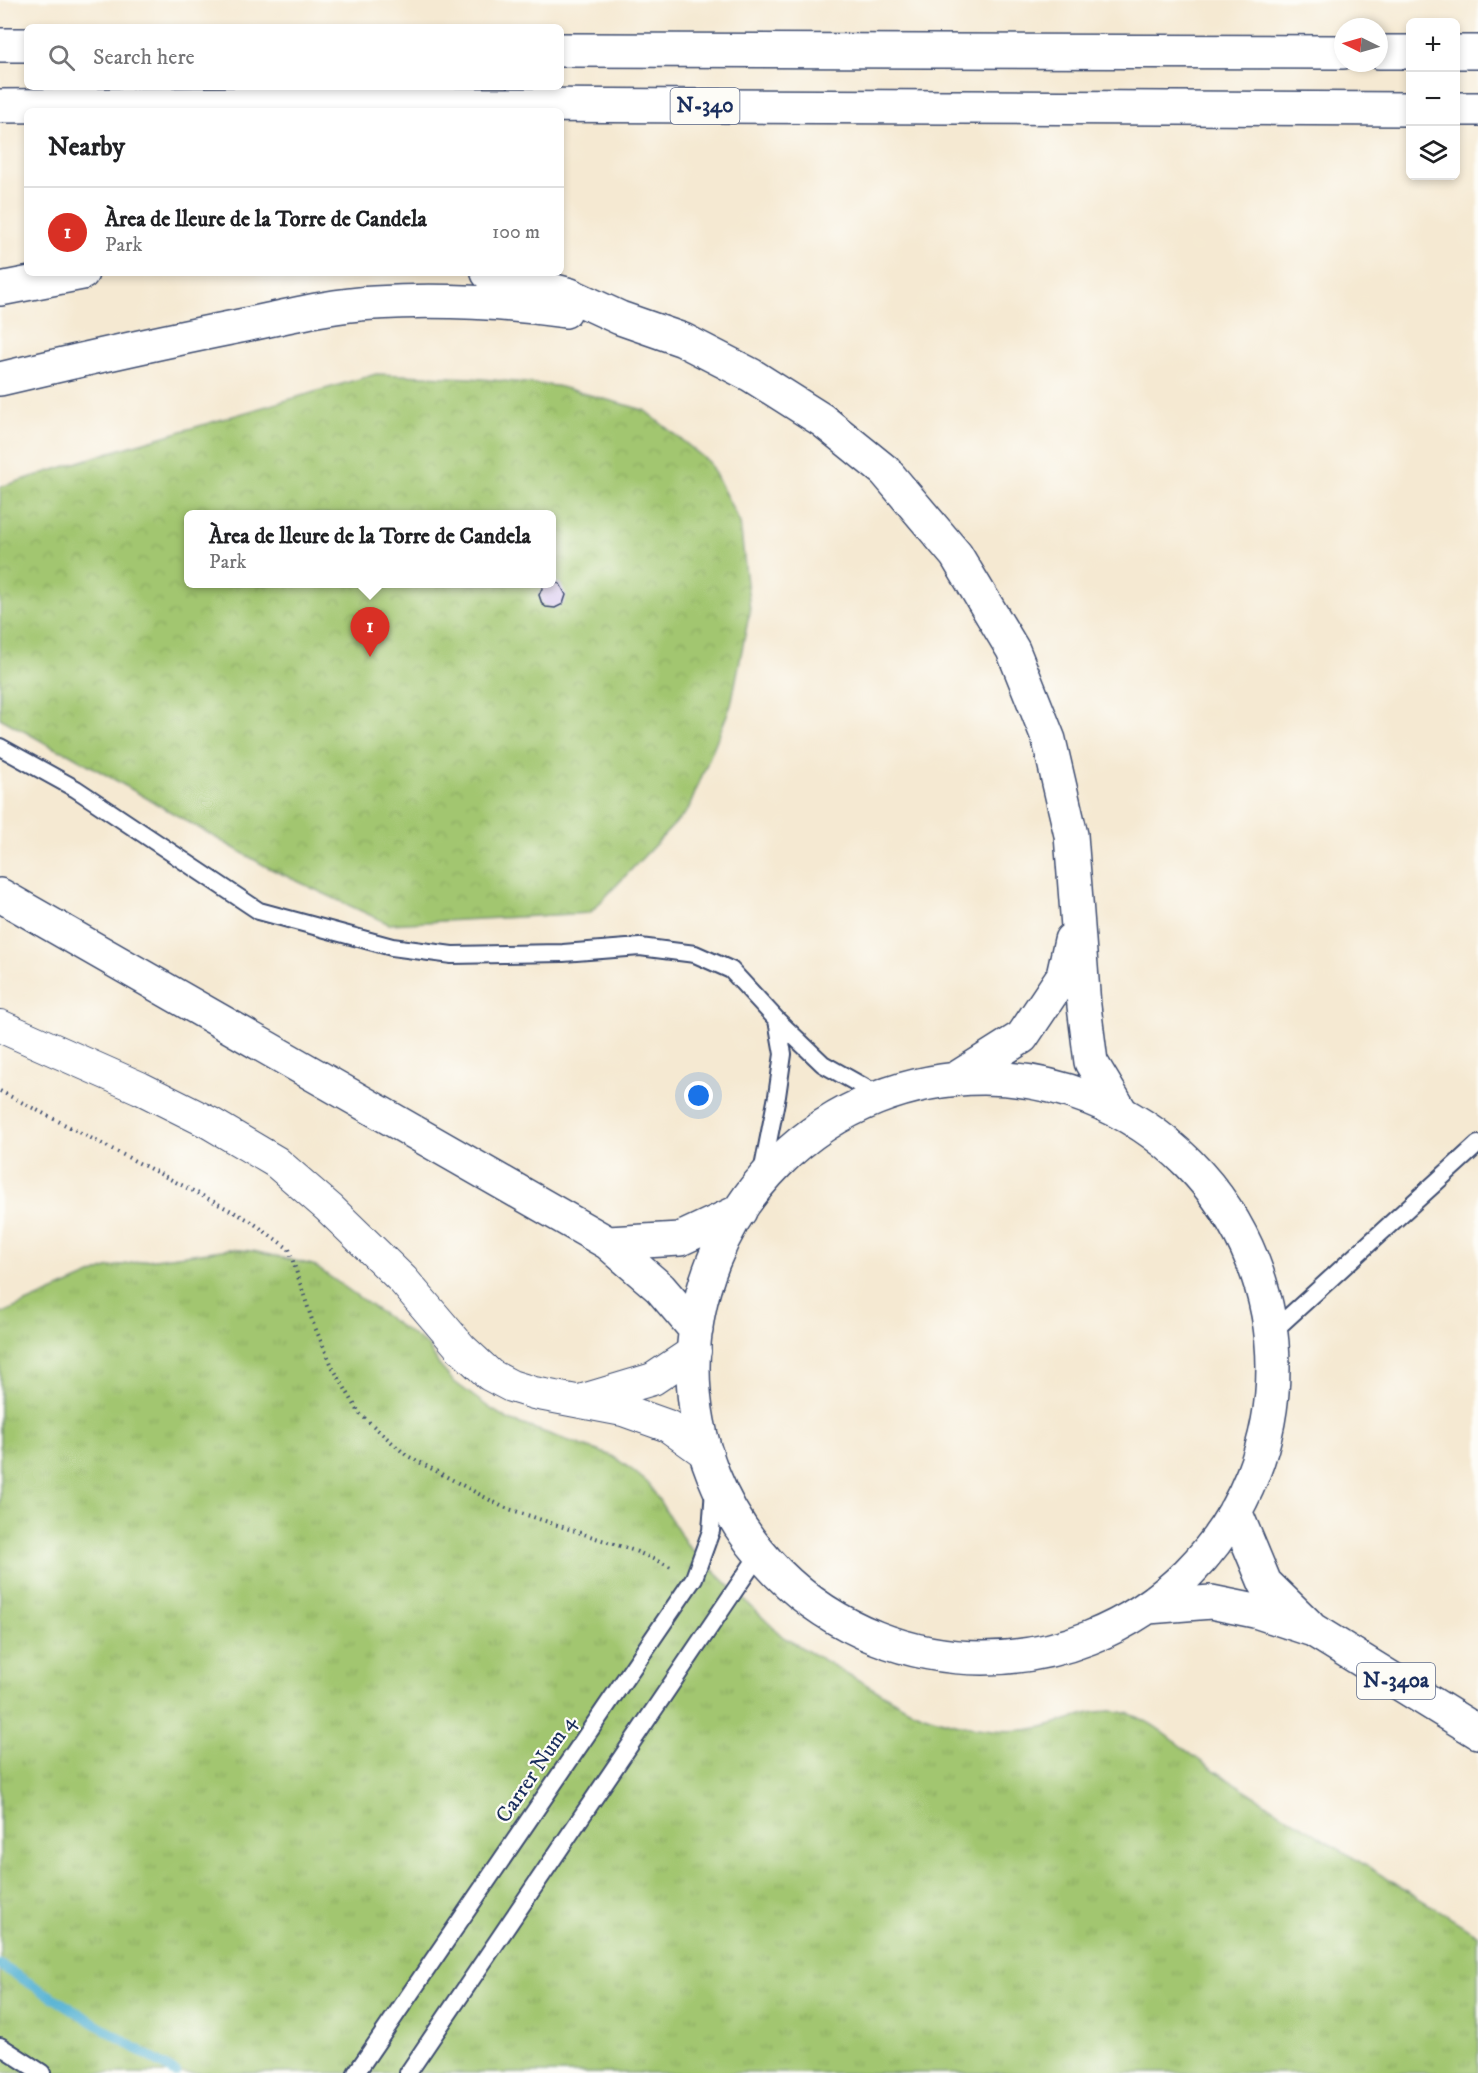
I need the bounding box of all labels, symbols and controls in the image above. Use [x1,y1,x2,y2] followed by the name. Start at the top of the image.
[1334,18,1388,72] north arrow
[1406,18,1460,180] map controls
[1406,18,1460,72] button: +
[24,24,564,90] search box
[45,41,78,74] icon: search
[93,44,195,71] text: Search here
[1406,72,1460,126] button: −
[670,88,740,124] road number: N-340
[1406,126,1460,180] button: layers
[48,131,125,164] text: Nearby
[105,206,427,233] text: Àrea de lleure de la Torre de Candela
[64,220,71,245] text: 1
[492,220,540,245] text: 100 m
[105,233,142,258] text: Park
[184,510,556,588] popup
[209,523,531,550] text: Àrea de lleure de la Torre de Candela
[209,550,246,575] text: Park
[350,608,389,657] pin: 1
[684,1081,713,1110] your location
[1357,1663,1435,1699] road number: N-340a
[490,1709,583,1828] street label: Carrer Num 4

